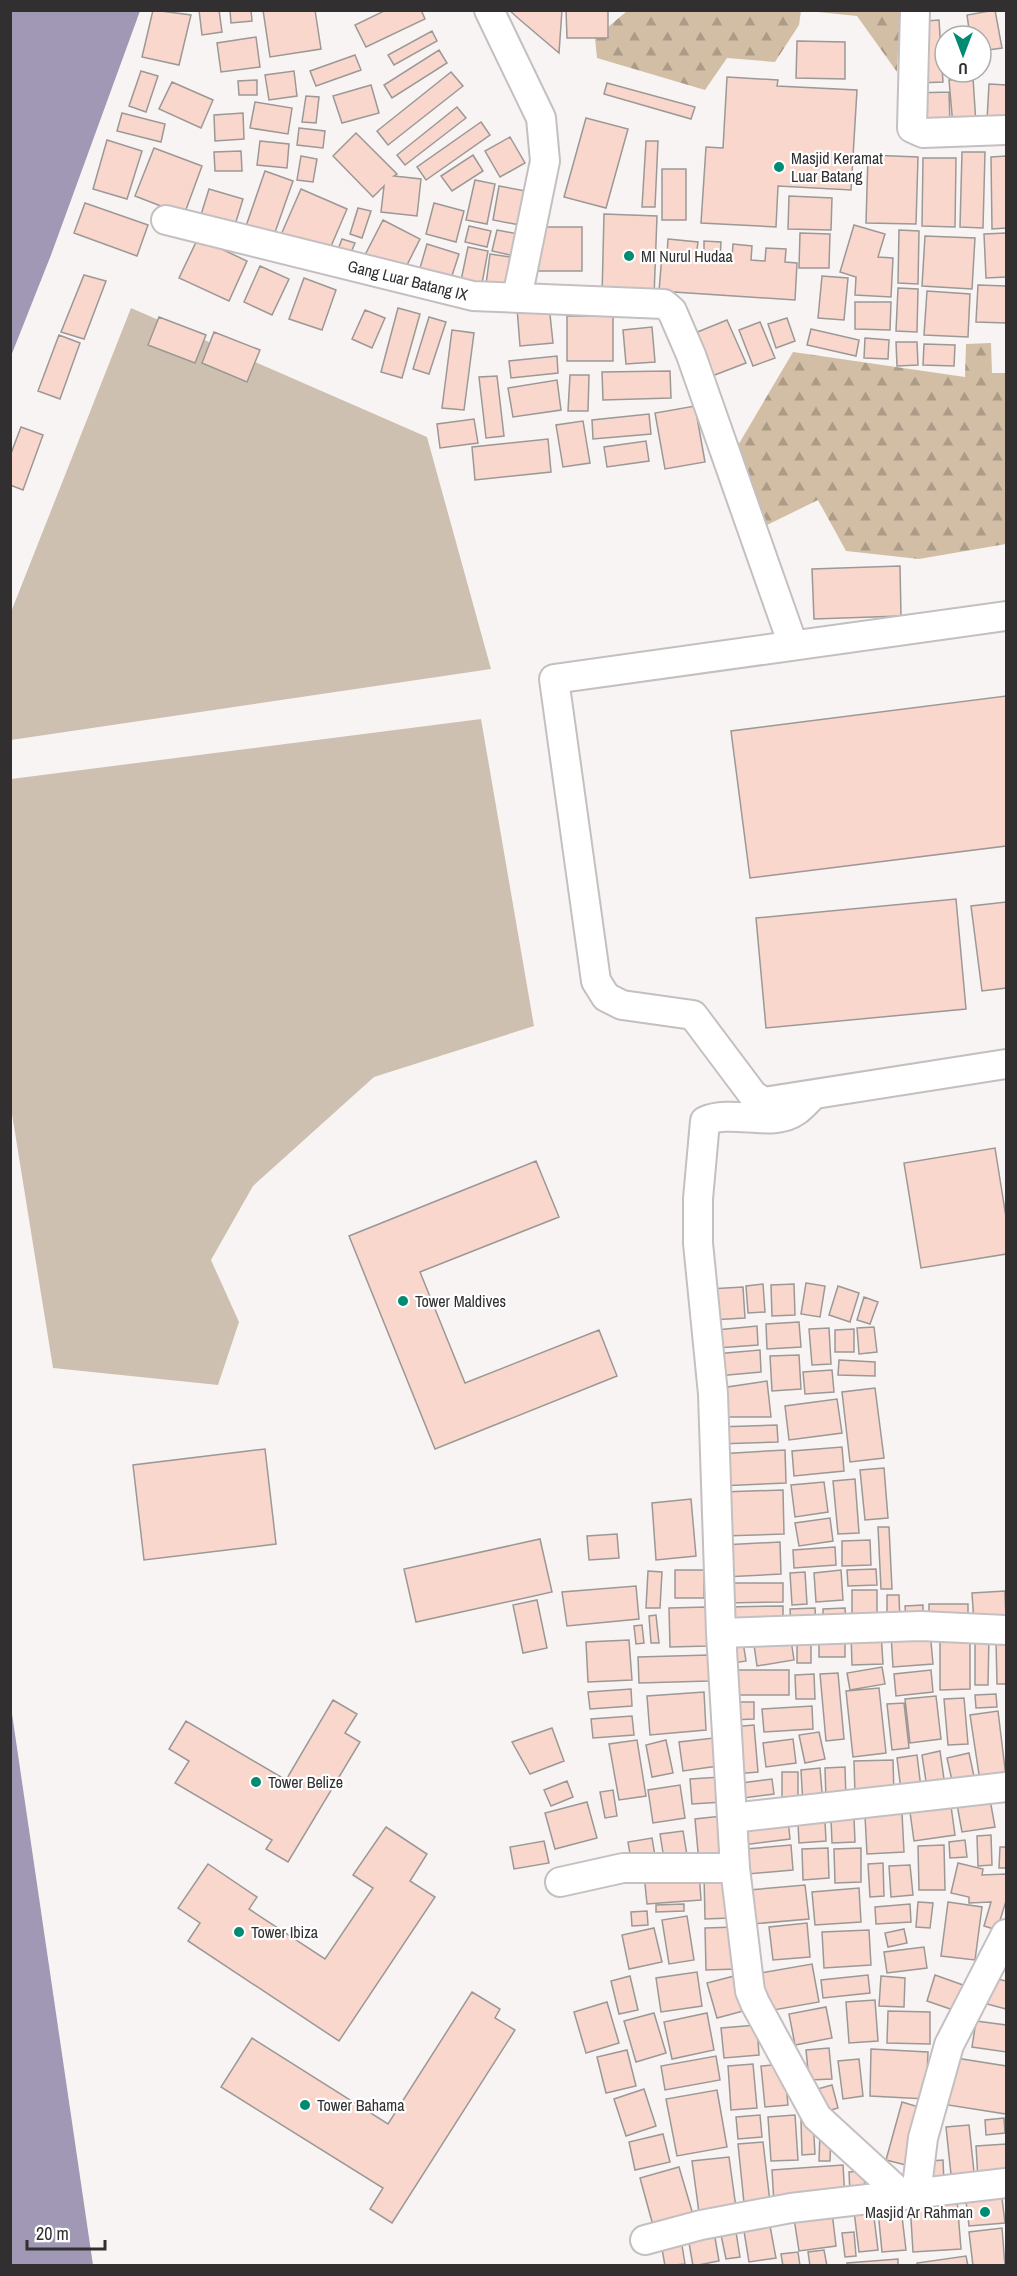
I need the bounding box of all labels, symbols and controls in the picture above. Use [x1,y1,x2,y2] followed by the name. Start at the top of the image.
[933,24,993,84] north arrow
[958,58,968,80] text: U
[791,147,883,187] place label: Masjid Keramat Luar Batang
[772,160,786,174] marker: Masjid Keramat Luar Batang
[641,245,734,267] place label: MI Nurul Hudaa
[622,249,636,263] marker: MI Nurul Hudaa
[346,254,471,306] street label: Gang Luar Batang IX
[415,1290,506,1312] place label: Tower Maldives
[396,1294,410,1308] marker: Tower Maldives
[268,1771,343,1793] place label: Tower Belize
[249,1775,263,1789] marker: Tower Belize
[251,1921,319,1943] place label: Tower Ibiza
[232,1925,246,1939] marker: Tower Ibiza
[317,2094,405,2116] place label: Tower Bahama
[298,2098,312,2112] marker: Tower Bahama
[865,2201,973,2223] place label: Masjid Ar Rahman
[978,2205,992,2219] marker: Masjid Ar Rahman
[27,2213,105,2251] scale bar
[36,2221,69,2246] text: 20 m

